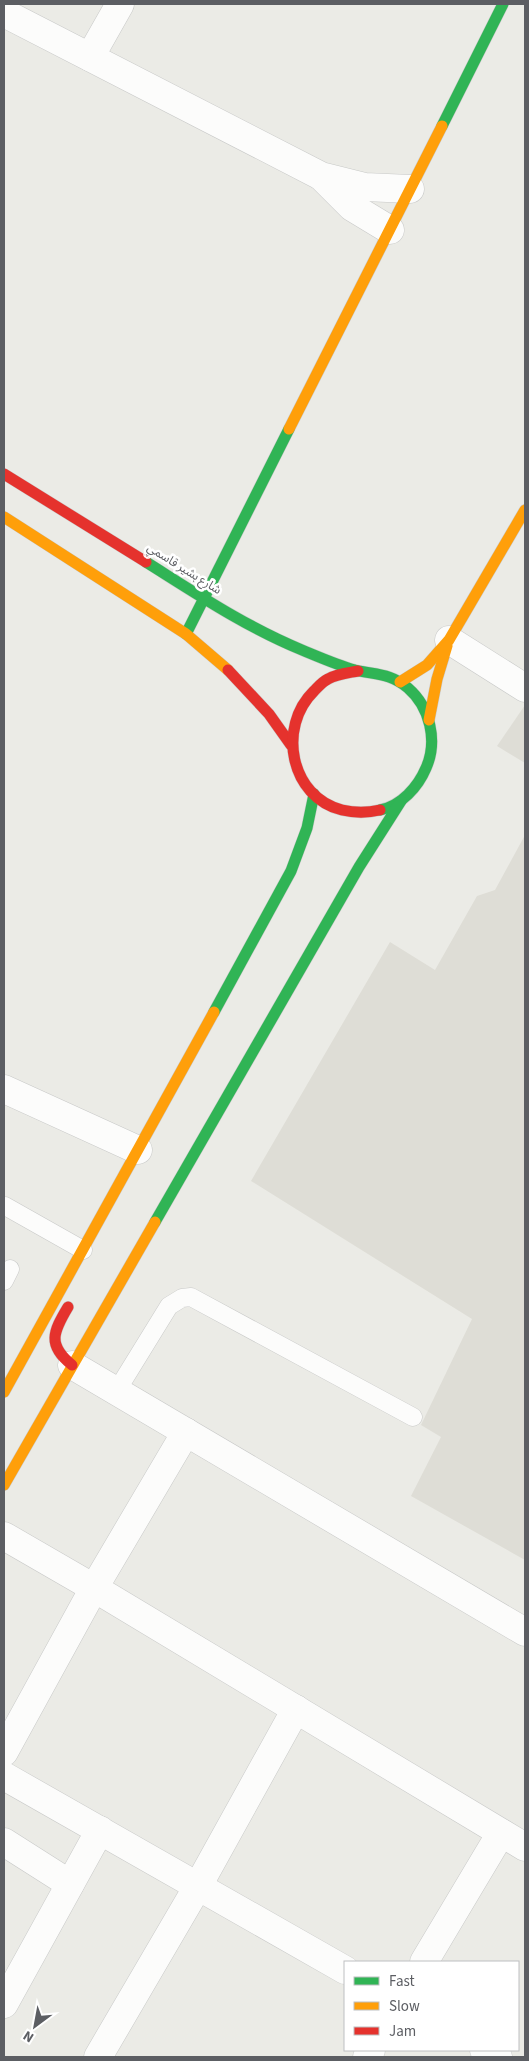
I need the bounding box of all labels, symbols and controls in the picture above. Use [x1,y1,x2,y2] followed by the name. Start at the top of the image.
[143,539,224,599] street label: شارع بشير قاسمي
[344,1961,519,2051] legend
[389,1971,415,1992] text: Fast
[389,1996,420,2017] text: Slow
[10,2001,60,2051] north arrow
[389,2021,416,2042] text: Jam
[19,2025,38,2047] text: N

